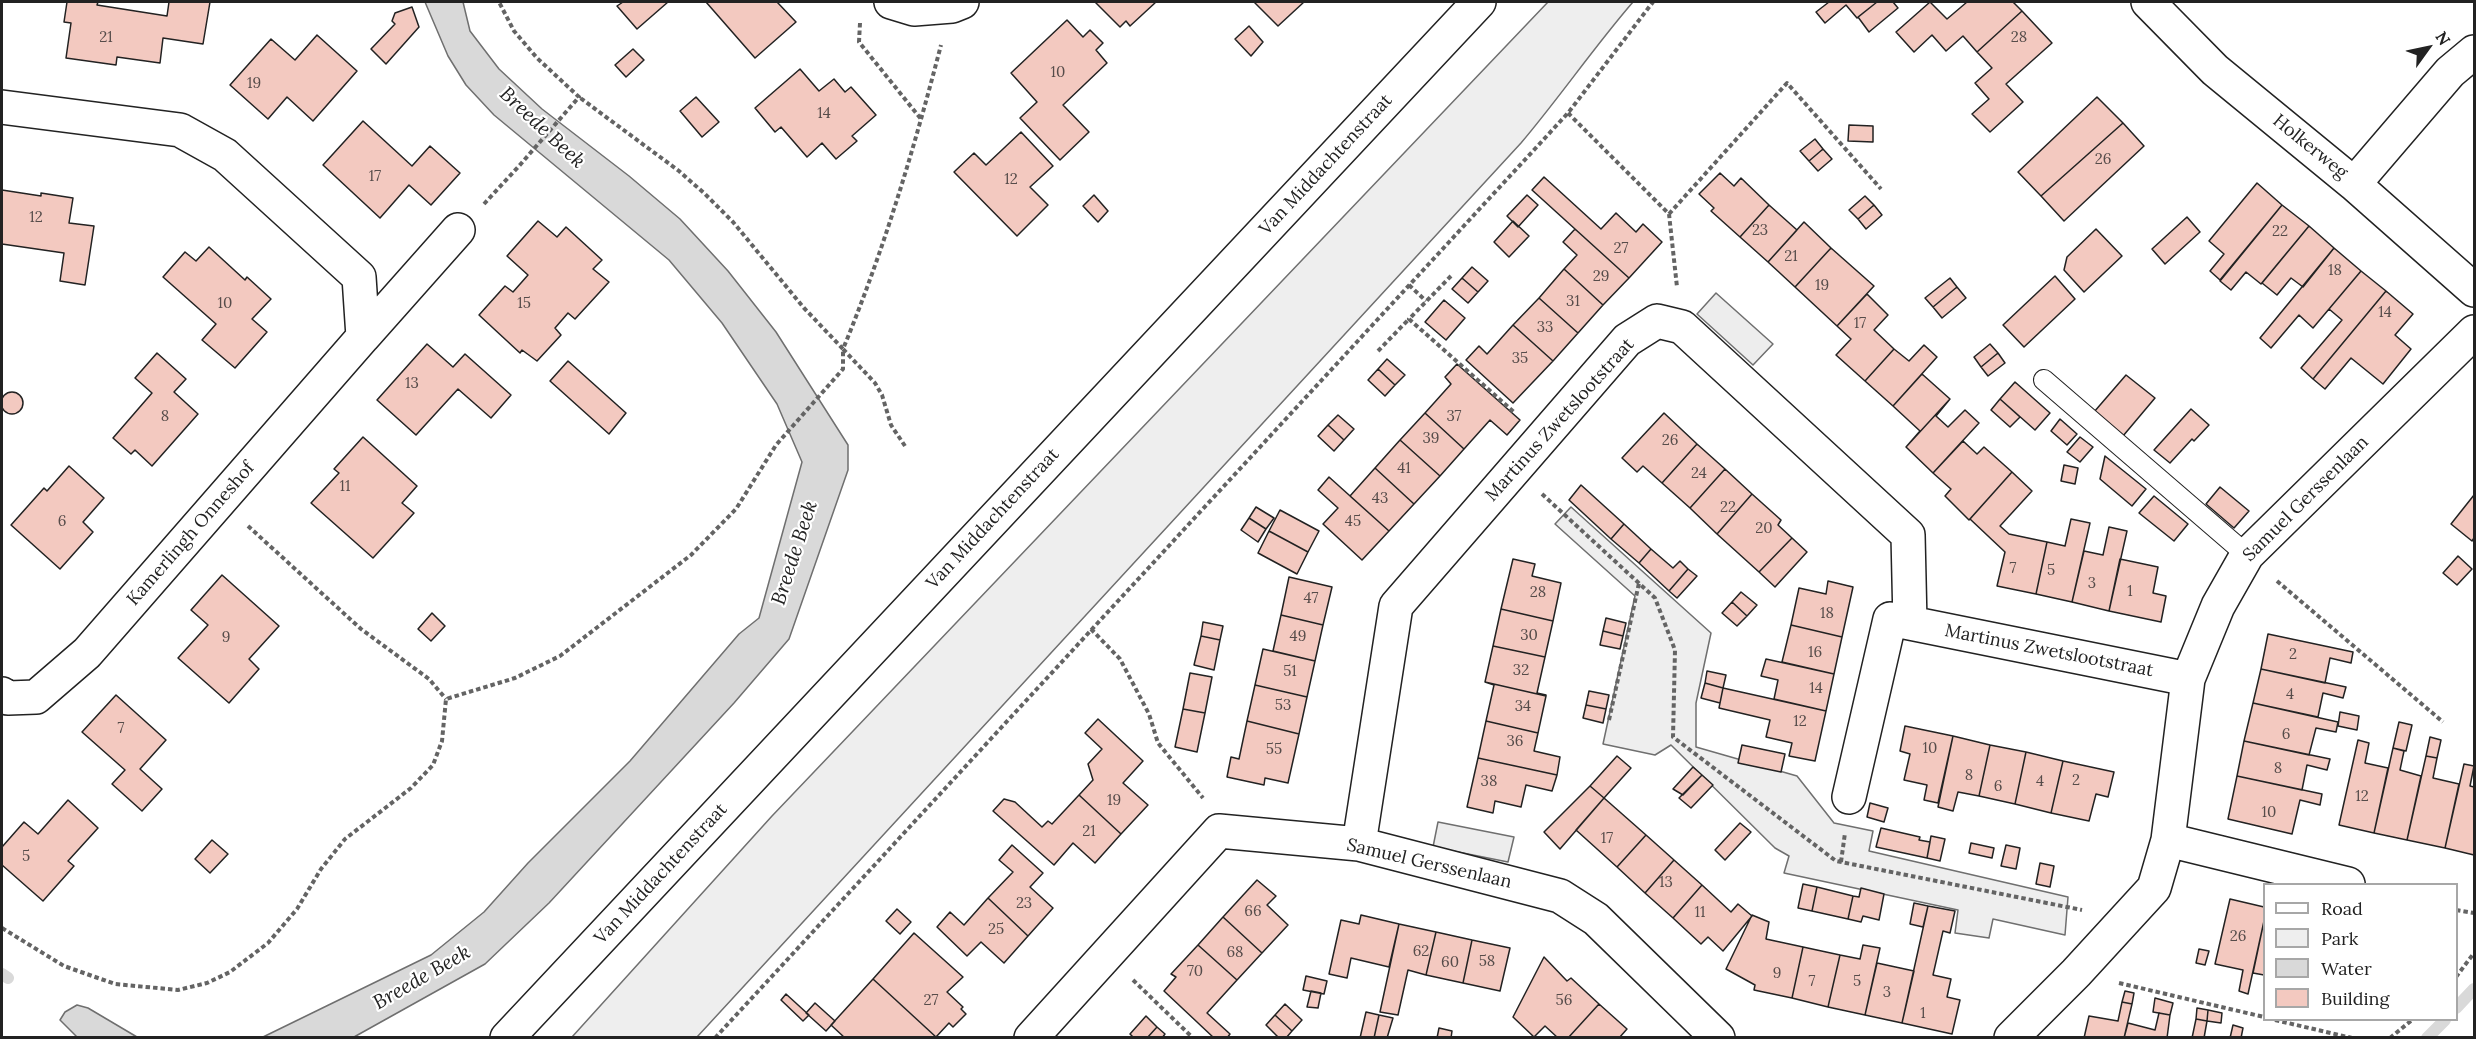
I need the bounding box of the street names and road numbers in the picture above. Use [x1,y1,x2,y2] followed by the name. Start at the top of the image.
[1255,90,1397,240] street label: Van Middachtenstraat
[2268,110,2352,184] street label: Holkerweg
[1481,334,1639,506] street label: Martinus Zwetslootstraat
[2239,432,2373,566] street label: Samuel Gerssenlaan
[922,444,1064,594] street label: Van Middachtenstraat
[123,458,259,610] street label: Kamerlingh Onneshof
[1943,620,2155,682] street label: Martinus Zwetslootstraat
[590,799,732,949] street label: Van Middachtenstraat
[1344,835,1514,893] street label: Samuel Gerssenlaan

